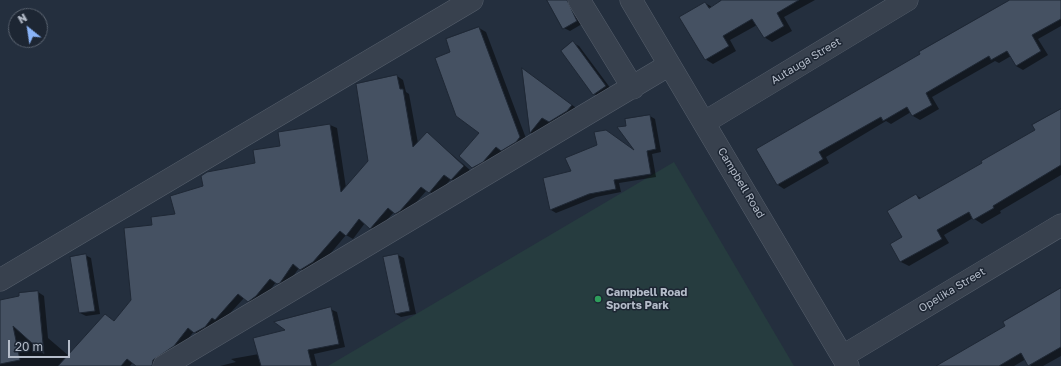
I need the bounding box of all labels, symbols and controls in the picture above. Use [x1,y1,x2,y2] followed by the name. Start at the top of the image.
[8,8,48,48] north arrow
[15,10,29,26] text: N
[769,35,843,87] street label: Autauga Street
[715,145,767,221] street label: Campbell Road
[916,265,988,315] street label: Opelika Street
[606,286,687,312] place label: Campbell Road Sports Park
[593,294,603,304] marker: Campbell Road Sports Park
[10,332,72,358] scale bar
[15,339,43,354] text: 20 m

